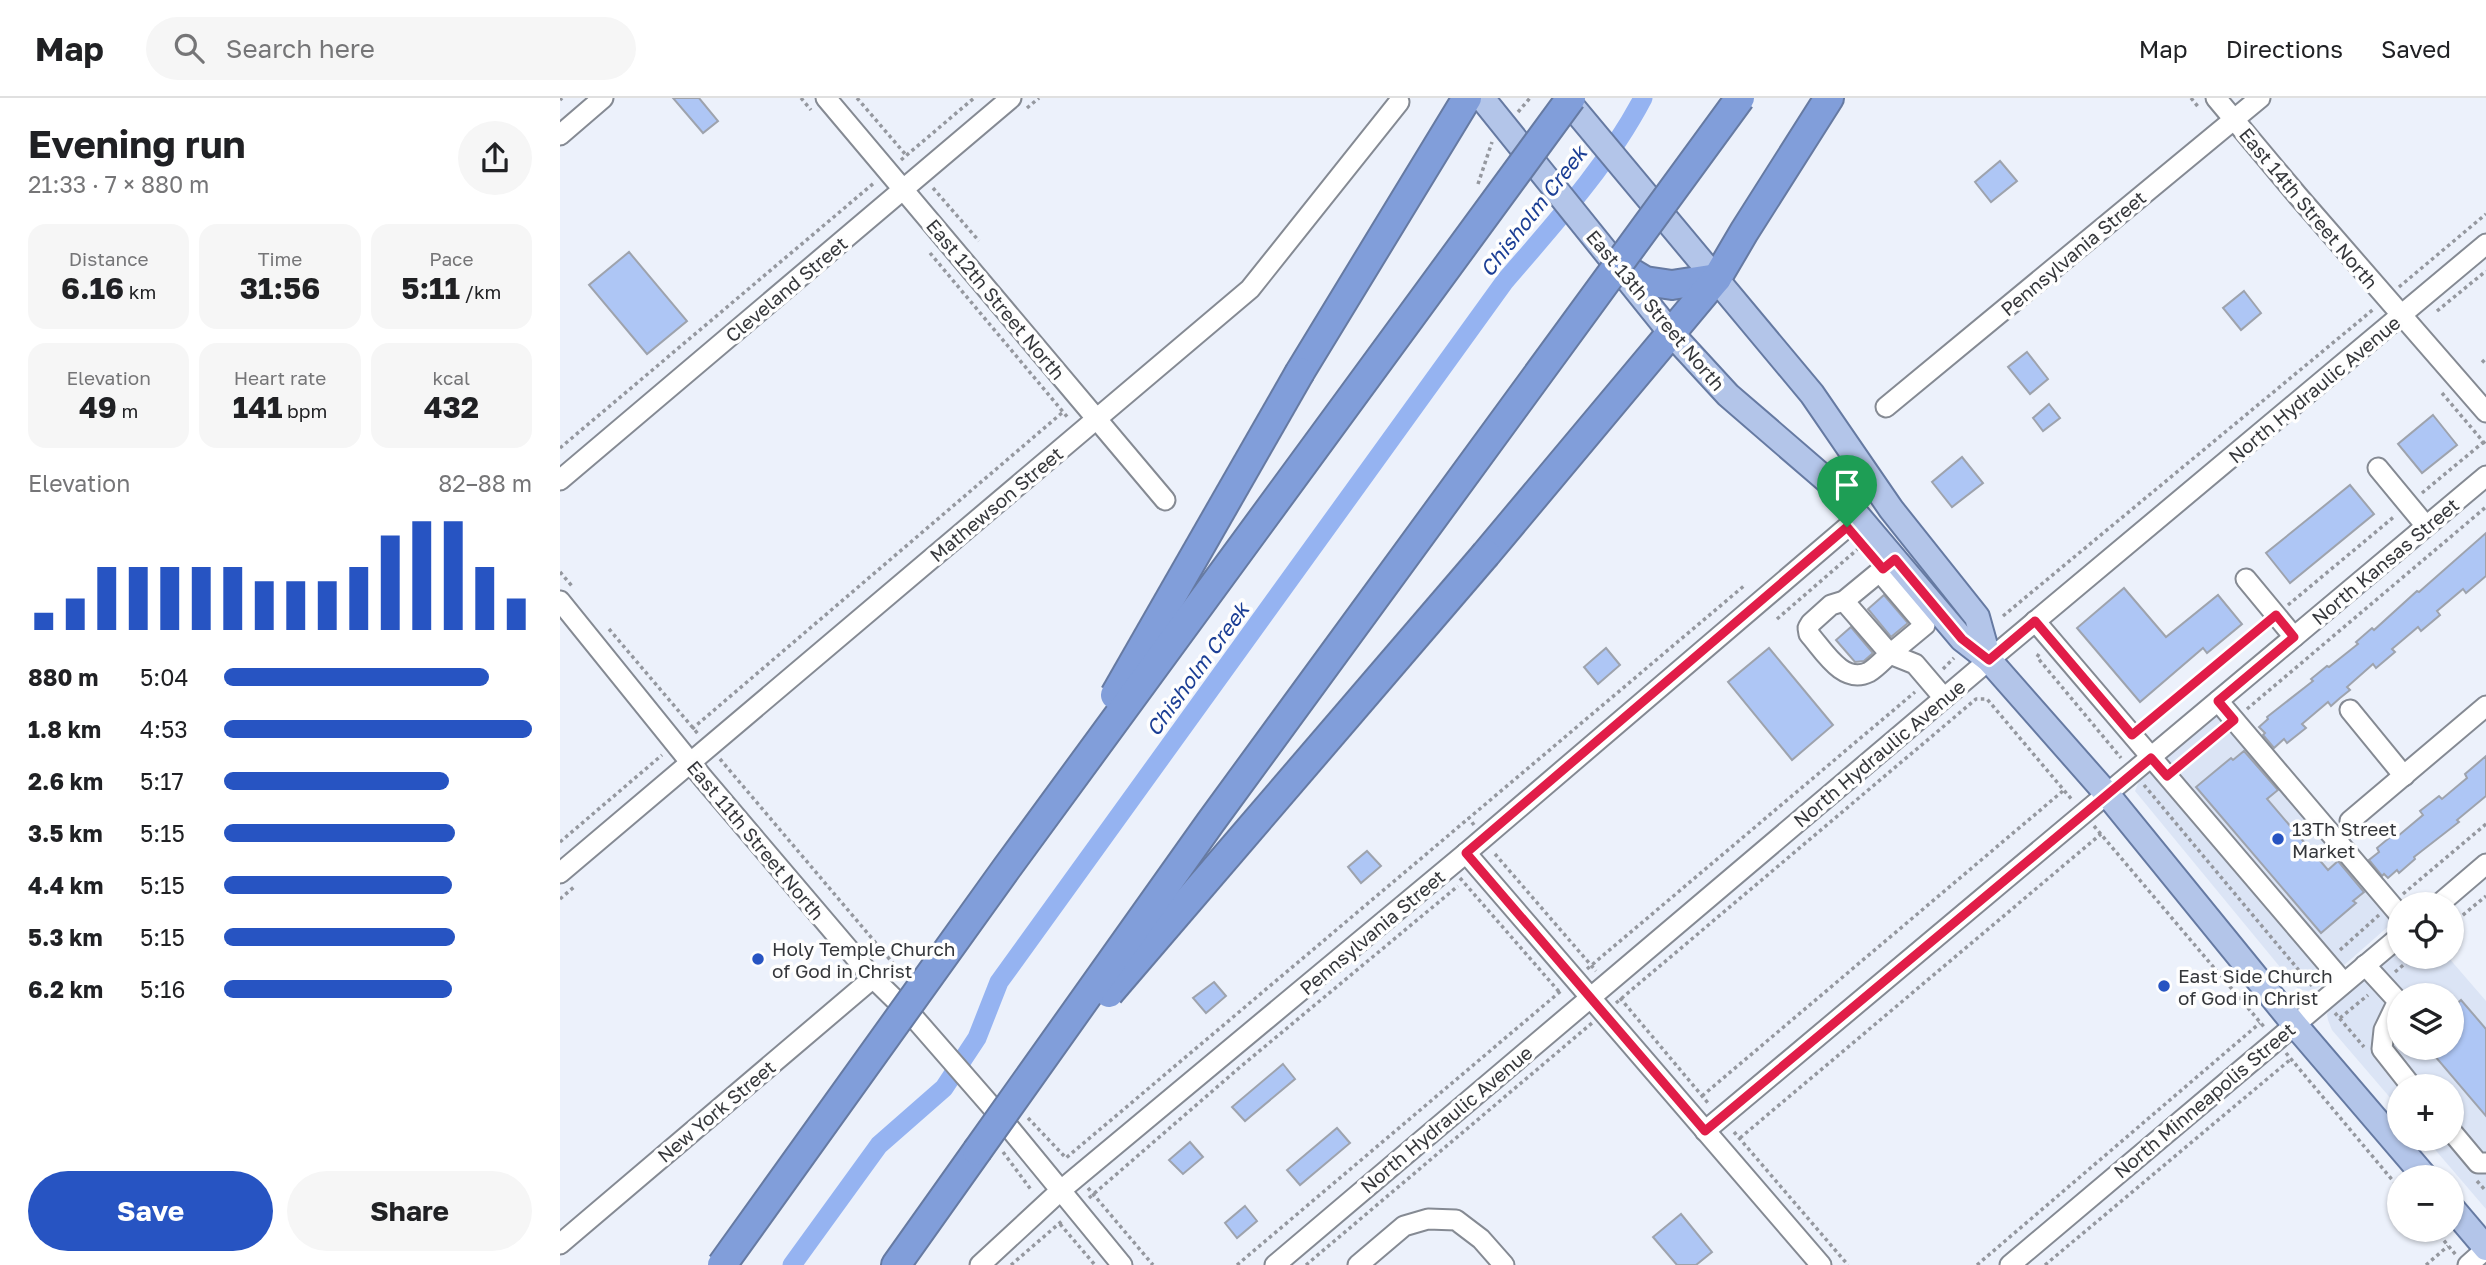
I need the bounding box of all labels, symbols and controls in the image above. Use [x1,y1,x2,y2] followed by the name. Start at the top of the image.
[146,17,636,80] search box
[35,29,104,68] text: Map
[170,29,208,67] icon: search
[226,33,375,64] text: Search here
[2139,34,2188,63] text: Map
[2226,34,2343,63] text: Directions
[2381,34,2451,63] text: Saved
[28,121,246,166] text: Evening run
[458,121,532,195] button: share
[2235,123,2383,293] street label: East 14th Street North
[1474,139,1593,281] water label: Chisholm Creek
[28,170,209,198] text: 21:33 · 7 × 880 m
[1996,186,2150,320] street label: Pennsylvania Street
[922,214,1070,384] street label: East 12th Street North
[1582,225,1730,395] street label: East 13th Street North
[720,231,852,347] street label: Cleveland Street
[69,247,149,270] text: Distance
[258,247,302,270] text: Time
[429,247,474,270] text: Pace
[61,270,124,306] text: 6.16
[240,270,320,306] text: 31:56
[401,270,460,306] text: 5:11
[124,280,156,303] text: km
[460,280,501,303] text: /km
[2224,310,2404,468] street label: North Hydraulic Avenue
[66,366,151,389] text: Elevation
[234,366,326,389] text: Heart rate
[433,366,470,389] text: kcal
[79,389,117,425] text: 49
[233,389,282,425] text: 141
[424,389,479,425] text: 432
[117,399,138,422] text: m
[282,399,327,422] text: bpm
[925,442,1067,566] street label: Mathewson Street
[1817,455,1877,527] pin
[1828,466,1866,504] icon: arrive
[28,469,130,497] text: Elevation
[438,469,532,497] text: 82–88 m
[2307,493,2463,629] street label: North Kansas Street
[1140,596,1255,741] water label: Chisholm Creek
[28,663,98,691] text: 880 m
[140,663,189,691] text: 5:04
[1789,674,1969,832] street label: North Hydraulic Avenue
[28,715,101,743] text: 1.8 km
[140,715,188,743] text: 4:53
[683,756,829,924] street label: East 11th Street North
[28,767,103,795] text: 2.6 km
[140,767,184,795] text: 5:17
[2292,817,2397,862] place label: 13Th Street Market
[28,819,103,847] text: 3.5 km
[140,819,185,847] text: 5:15
[2270,831,2286,847] marker: 13Th Street Market
[1295,865,1449,999] street label: Pennsylvania Street
[28,871,103,899] text: 4.4 km
[140,871,185,899] text: 5:15
[2387,892,2464,1242] map controls
[2387,892,2464,969] button: locate
[28,923,103,951] text: 5.3 km
[140,923,185,951] text: 5:15
[772,937,956,982] place label: Holy Temple Church of God in Christ
[750,951,766,967] marker: Holy Temple Church of God in Christ
[2178,964,2333,1009] place label: East Side Church of God in Christ
[28,975,103,1003] text: 6.2 km
[140,975,185,1003] text: 5:16
[2156,978,2172,994] marker: East Side Church of God in Christ
[2387,983,2464,1060] button: layers
[2109,1017,2299,1183] street label: North Minneapolis Street
[1356,1040,1536,1198] street label: North Hydraulic Avenue
[652,1055,780,1167] street label: New York Street
[2387,1074,2464,1151] button: +
[2387,1165,2464,1242] button: −
[28,1171,273,1251] button: Save
[287,1171,532,1251] button: Share

